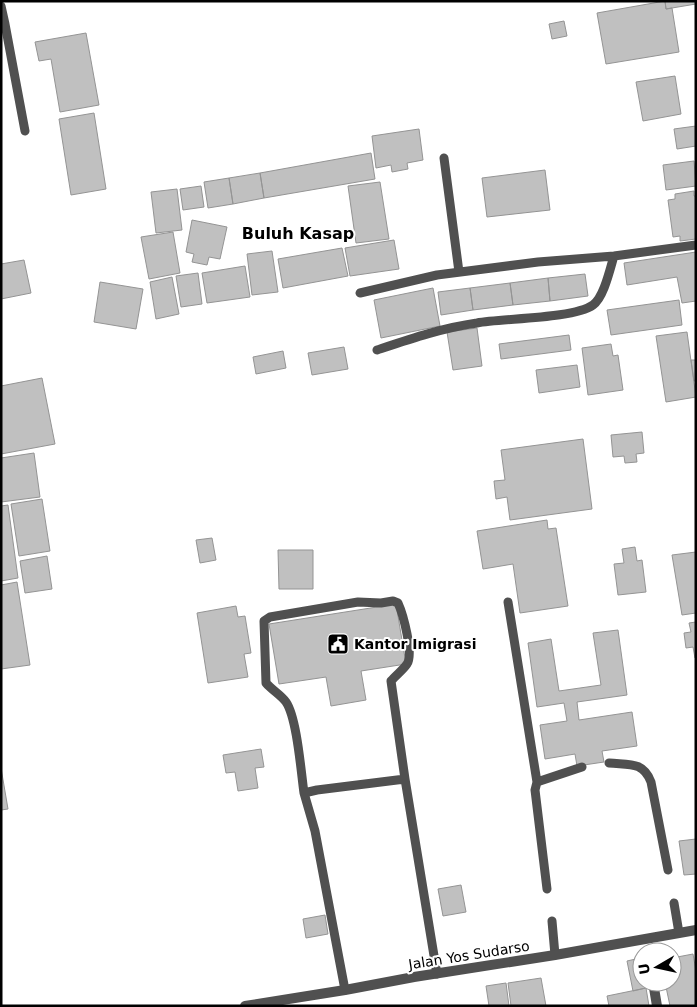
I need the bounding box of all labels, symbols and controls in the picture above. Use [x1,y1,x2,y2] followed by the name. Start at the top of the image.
[242,224,354,243] district label: Buluh Kasap
[326,632,350,656] public building icon: Kantor Imigrasi
[354,636,476,652] place label: Kantor Imigrasi
[406,938,531,973] street label: Jalan Yos Sudarso
[632,942,682,992] north arrow
[635,962,653,976] text: U

